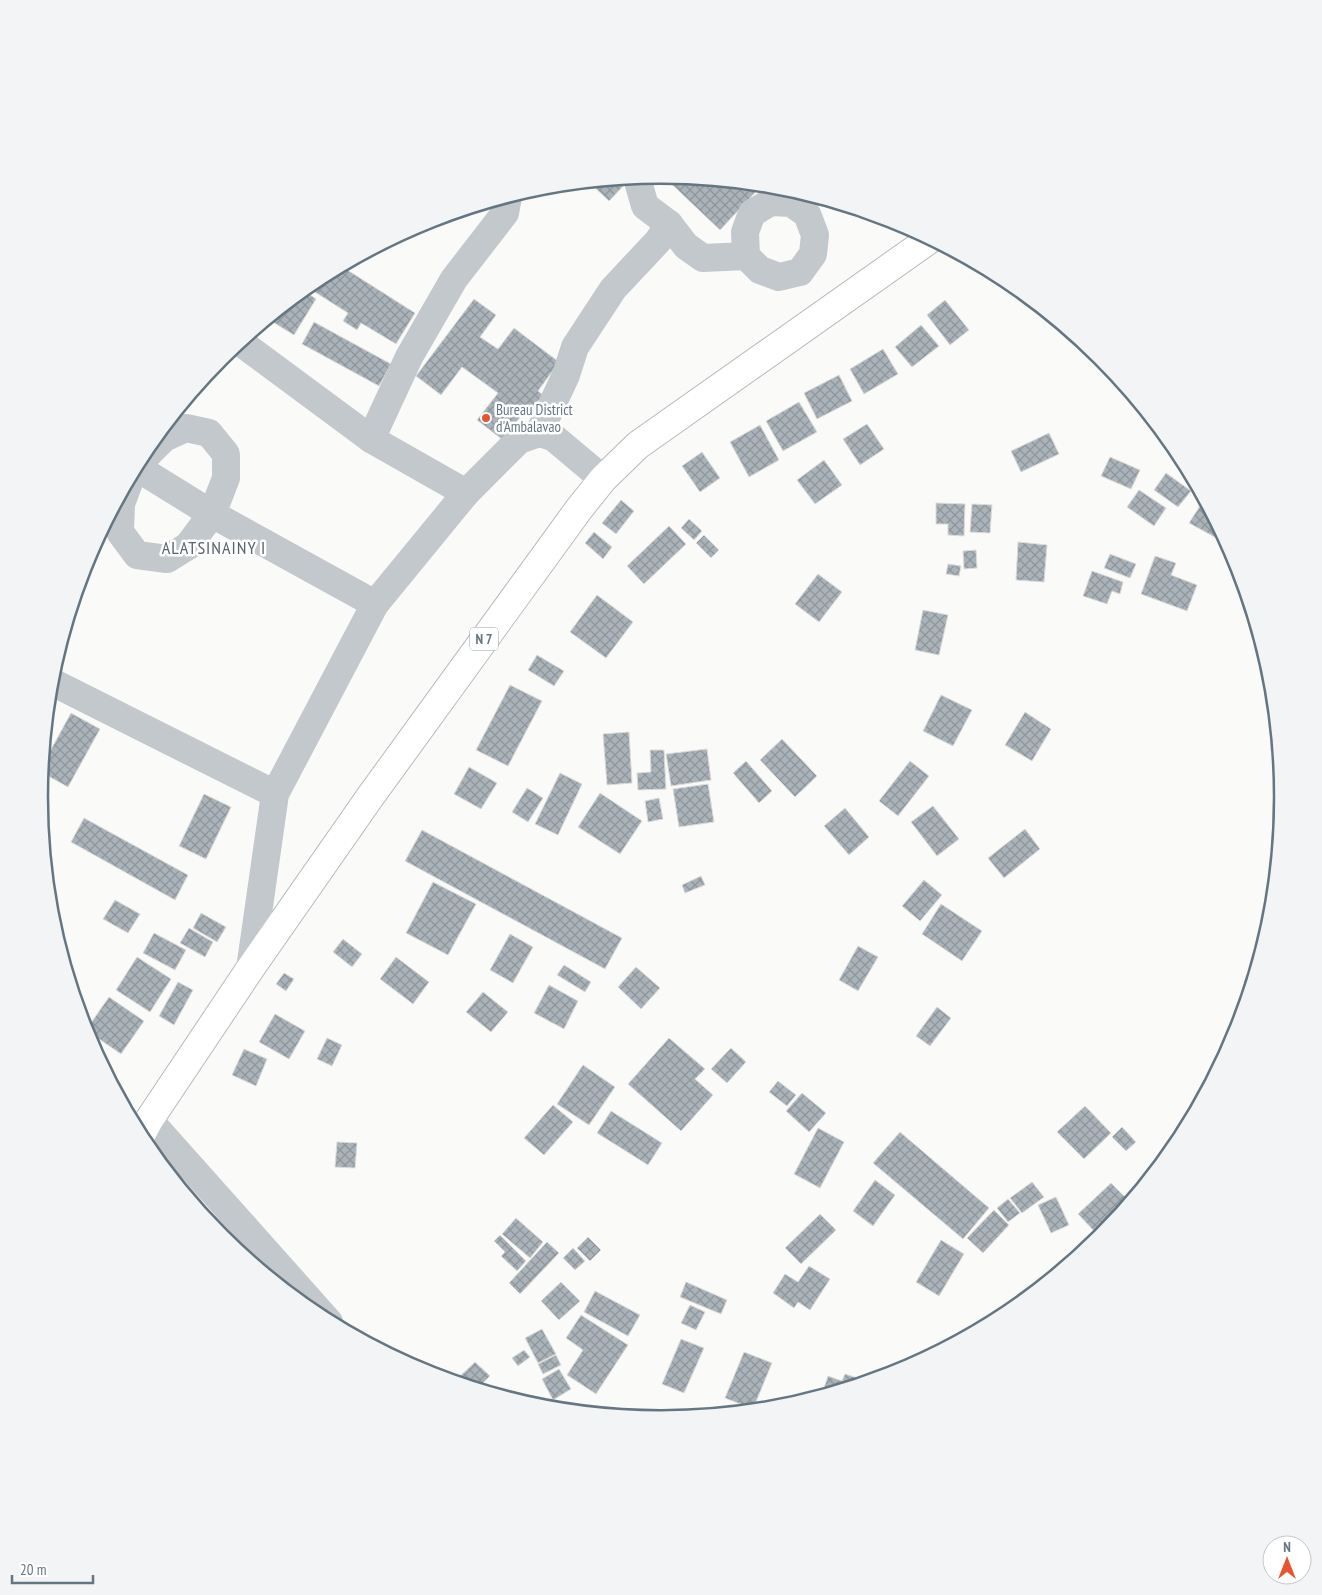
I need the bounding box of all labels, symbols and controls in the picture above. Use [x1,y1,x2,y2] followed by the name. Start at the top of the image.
[496,400,573,436] place label: Bureau District d'Ambalavao
[480,412,492,424] marker: Bureau District d'Ambalavao
[162,536,266,559] district label: ALATSINAINY I
[470,628,498,650] road number: N 7
[1262,1535,1312,1585] north arrow
[1283,1538,1291,1556] text: N
[12,1552,94,1584] scale bar
[20,1560,46,1579] text: 20 m

